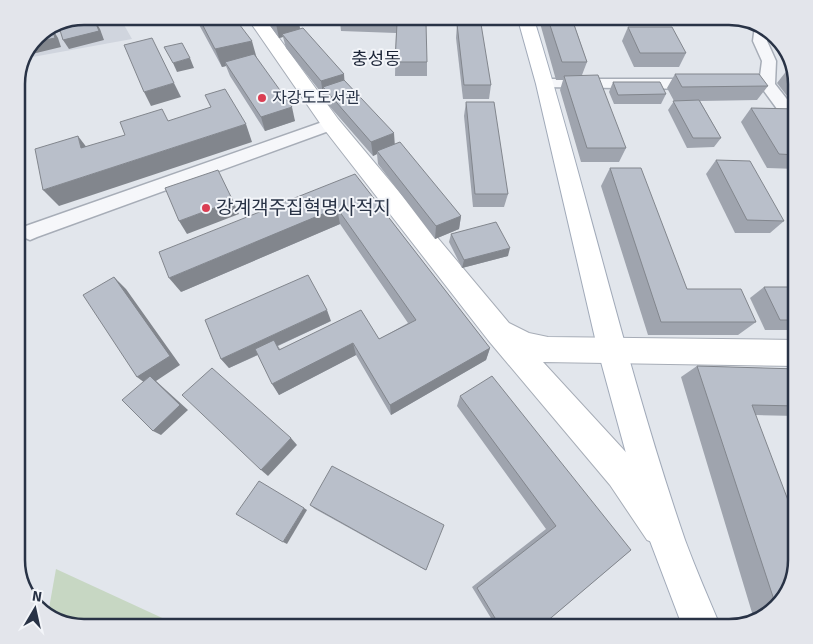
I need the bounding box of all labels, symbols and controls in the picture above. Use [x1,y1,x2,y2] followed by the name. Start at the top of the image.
[351,48,401,70] district label: 충성동
[272,88,361,108] place label: 자강도도서관
[256,92,268,104] marker: 자강도도서관
[216,196,391,220] place label: 강계객주집혁명사적지
[200,202,212,214] marker: 강계객주집혁명사적지
[10,584,60,634] north arrow
[31,587,43,606] text: N

